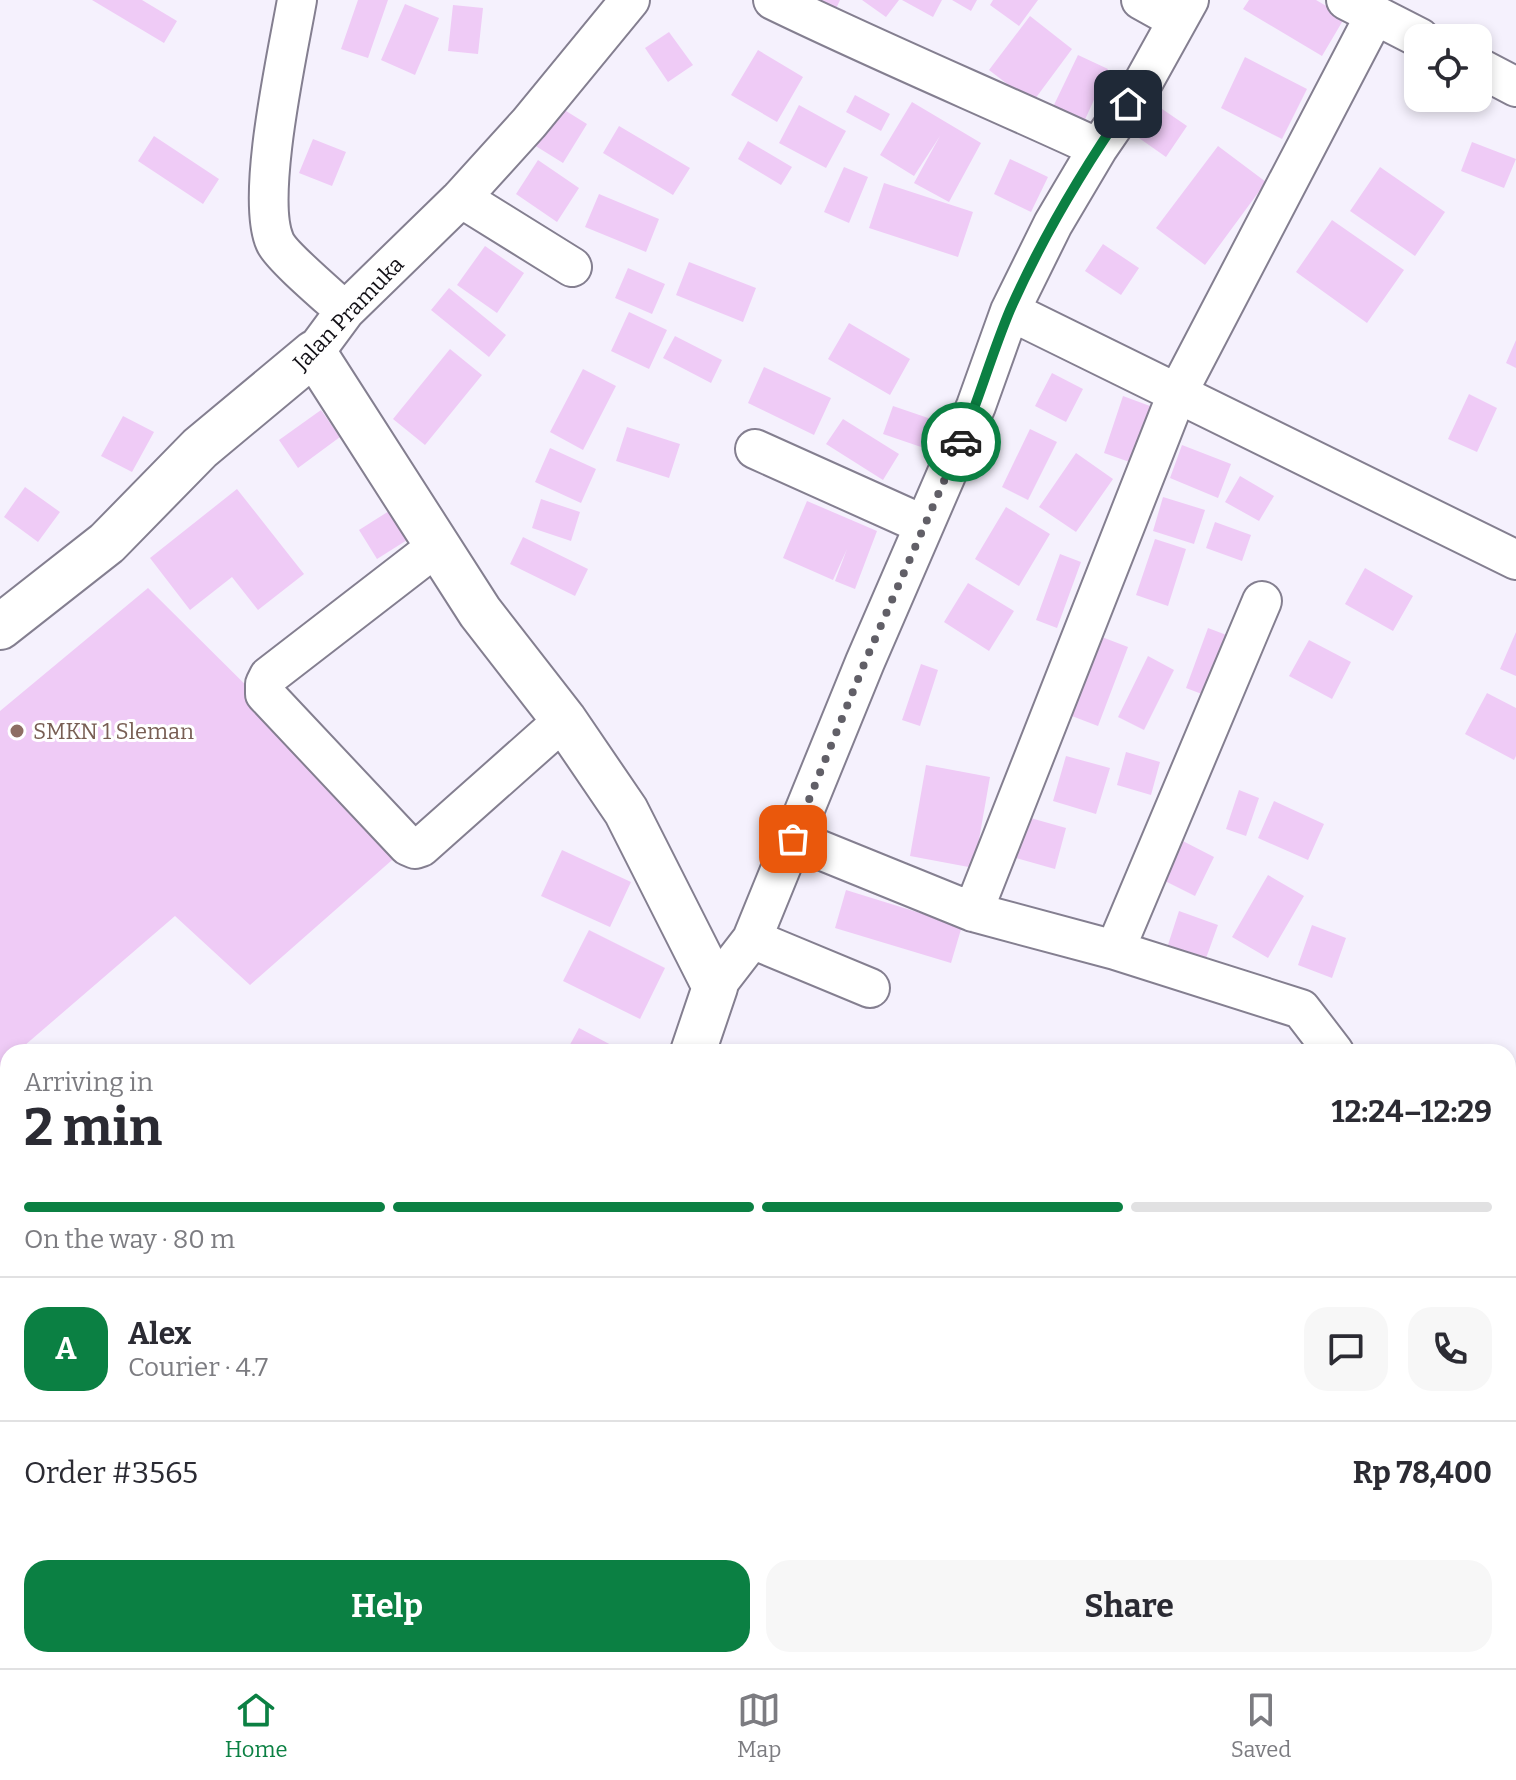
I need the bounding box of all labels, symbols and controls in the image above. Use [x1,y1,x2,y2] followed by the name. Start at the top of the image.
[1404,24,1492,112] map controls
[1404,24,1492,112] button: locate
[1094,70,1162,138] pin
[1106,82,1150,126] icon: home
[287,251,409,377] street label: Jalan Pramuka
[921,402,1001,482] courier
[939,420,983,464] icon: car
[33,718,194,745] place label: SMKN 1 Sleman
[8,722,26,740] marker: SMKN 1 Sleman
[759,805,827,873] pin
[771,817,815,861] icon: bag
[24,1067,153,1098] text: Arriving in
[1331,1094,1492,1130] text: 12:24–12:29
[24,1096,162,1159] text: 2 min
[24,1224,235,1255] text: On the way · 80 m
[1304,1307,1388,1391] button: chat
[1408,1307,1492,1391] button: phone
[128,1316,191,1352] text: Alex
[55,1331,77,1367] text: A
[128,1352,268,1383] text: Courier · 4.7
[24,1455,198,1491] text: Order #3565
[1353,1455,1492,1491] text: Rp 78,400
[24,1560,750,1652] button: Help
[766,1560,1492,1652] button: Share
[225,1688,288,1763] tab: Home
[737,1688,781,1763] tab: Map
[1231,1688,1291,1763] tab: Saved

